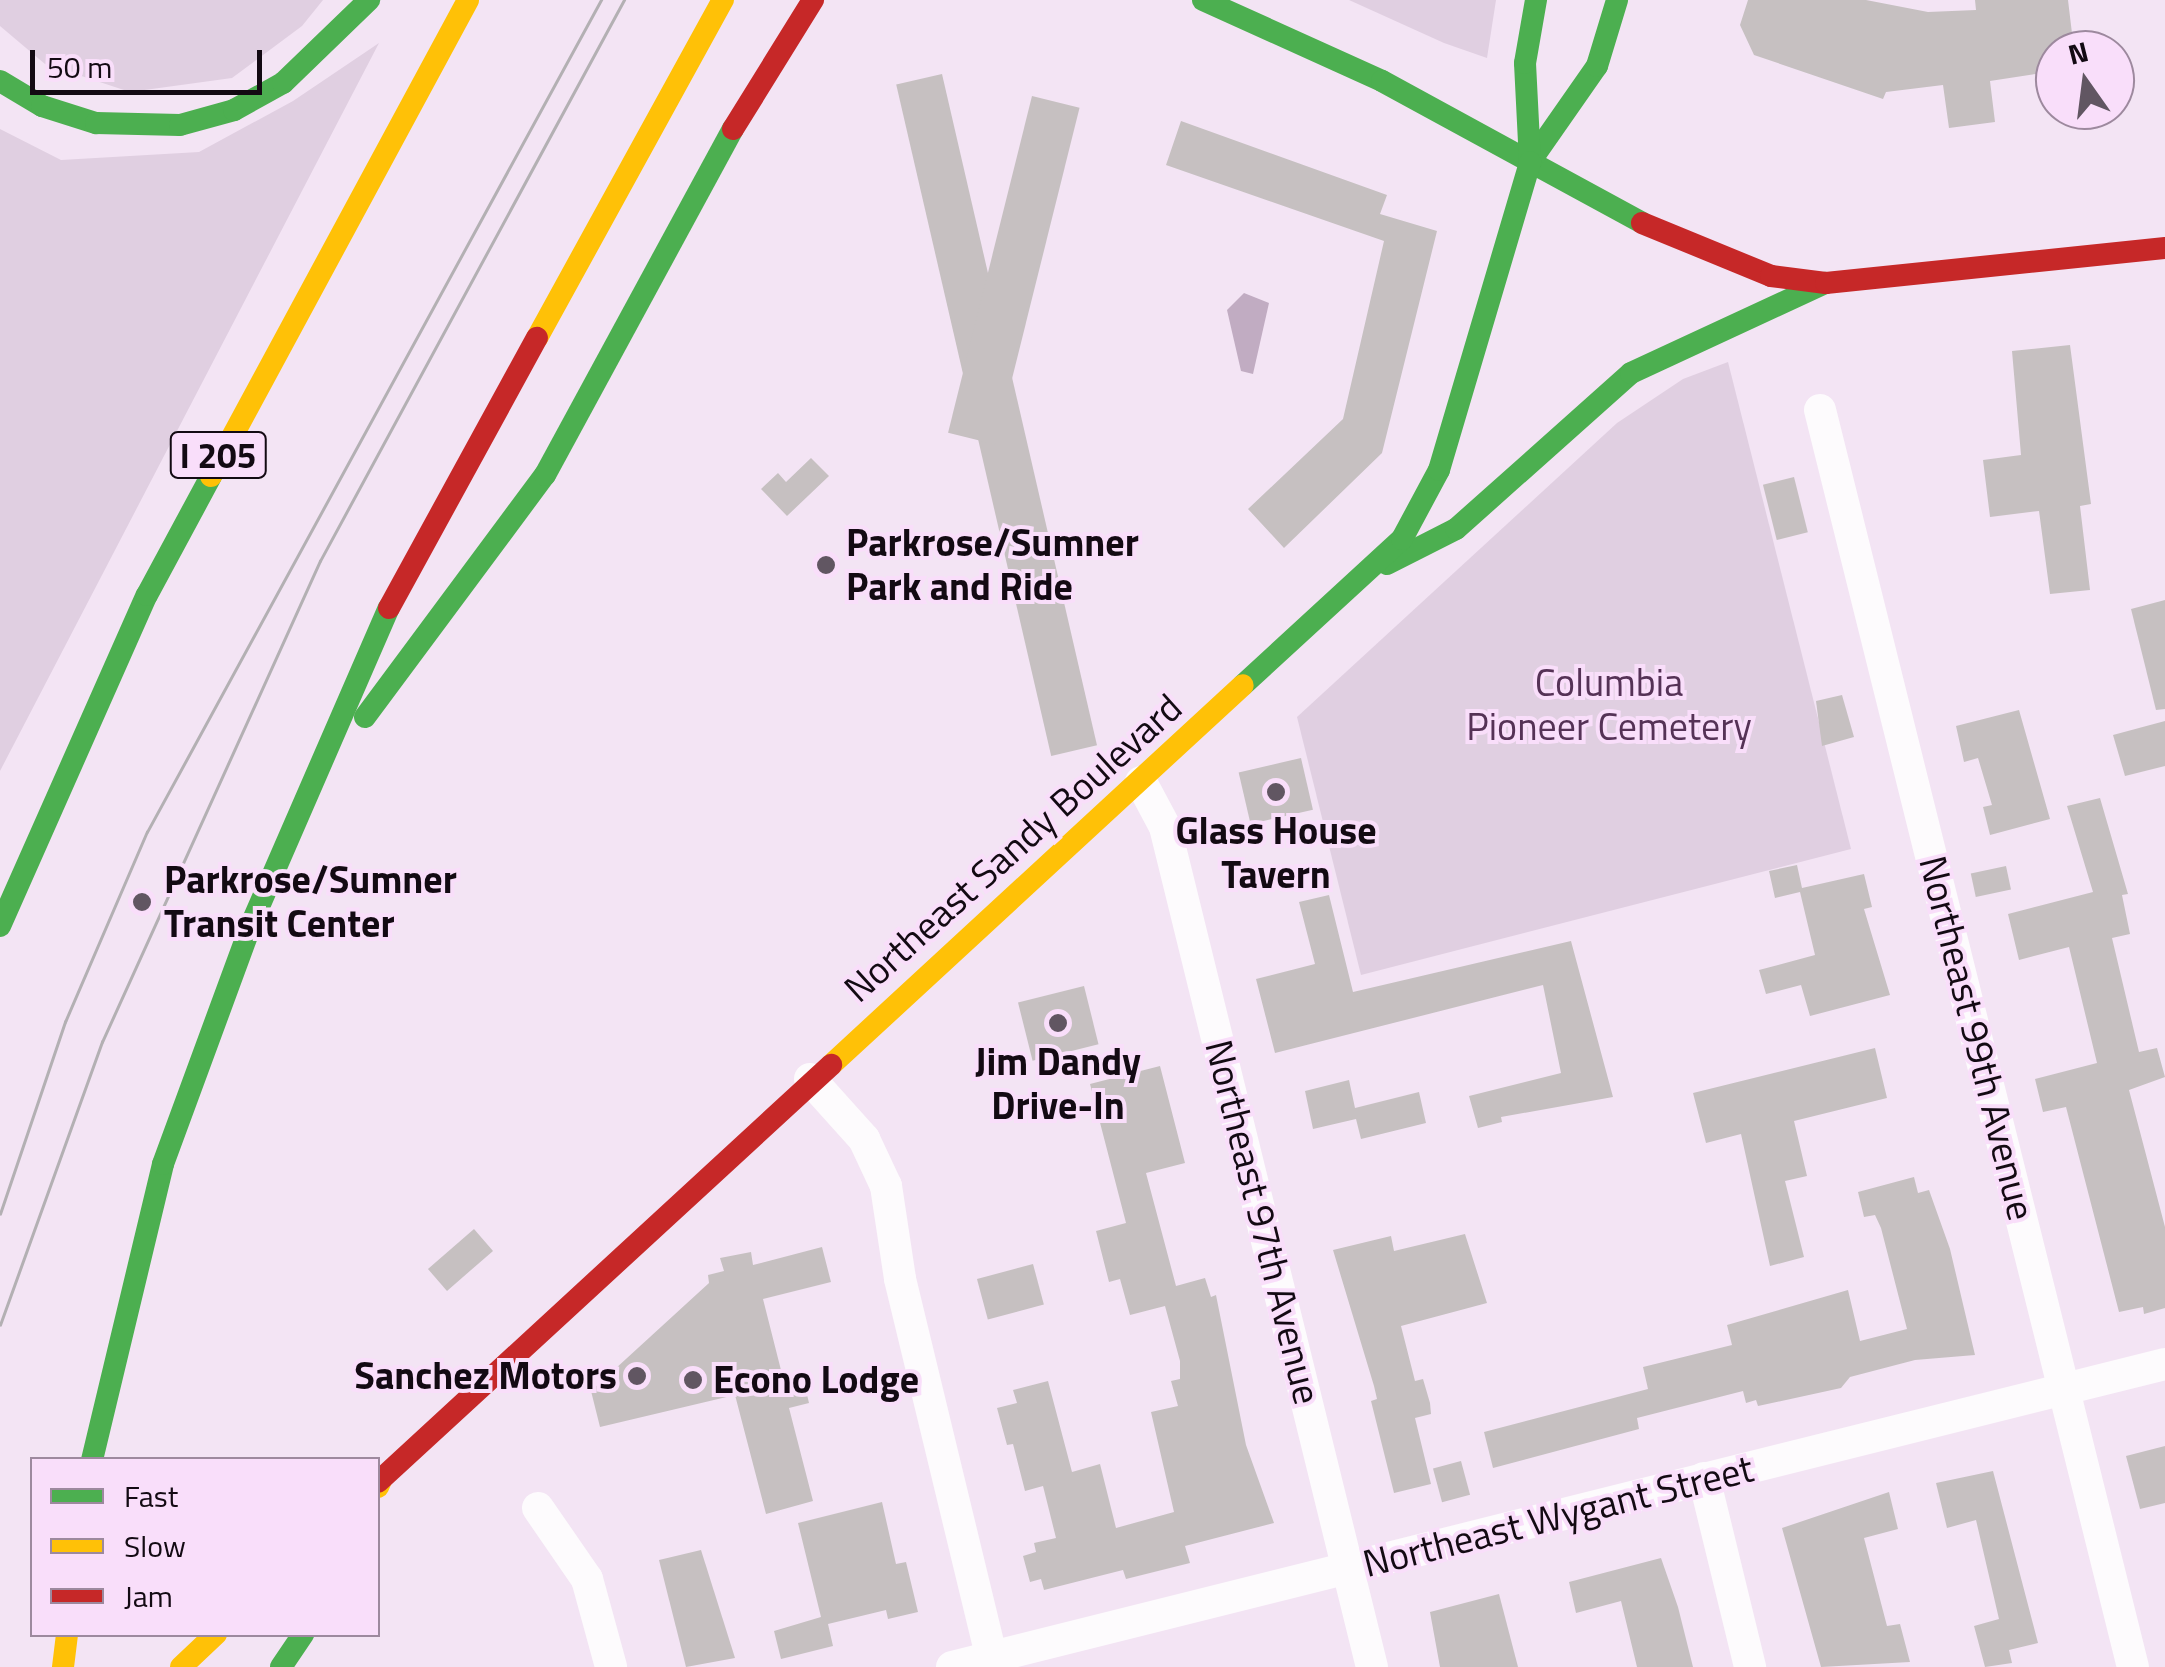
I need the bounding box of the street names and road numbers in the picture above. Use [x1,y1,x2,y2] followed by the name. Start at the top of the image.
[168,425,268,485] road number: I 205
[835,685,1191,1011] street label: Northeast Sandy Boulevard
[1910,851,2044,1225] street label: Northeast 99th Avenue
[1196,1035,1330,1409] street label: Northeast 97th Avenue
[1358,1445,1758,1587] street label: Northeast Wygant Street

